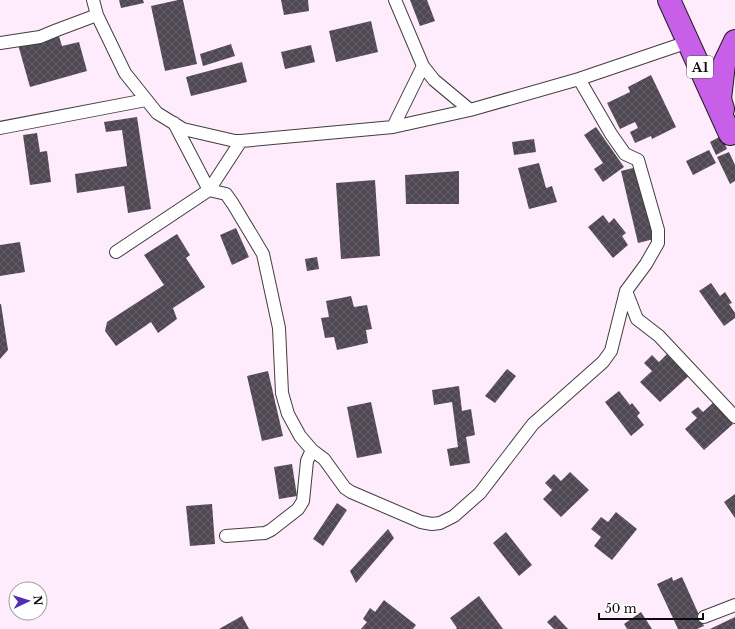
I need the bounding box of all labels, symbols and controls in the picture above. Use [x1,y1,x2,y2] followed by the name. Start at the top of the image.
[687,56,713,78] road number: A1
[8,581,48,621] north arrow
[31,595,45,607] text: N
[599,595,703,621] scale bar
[605,601,637,616] text: 50 m

